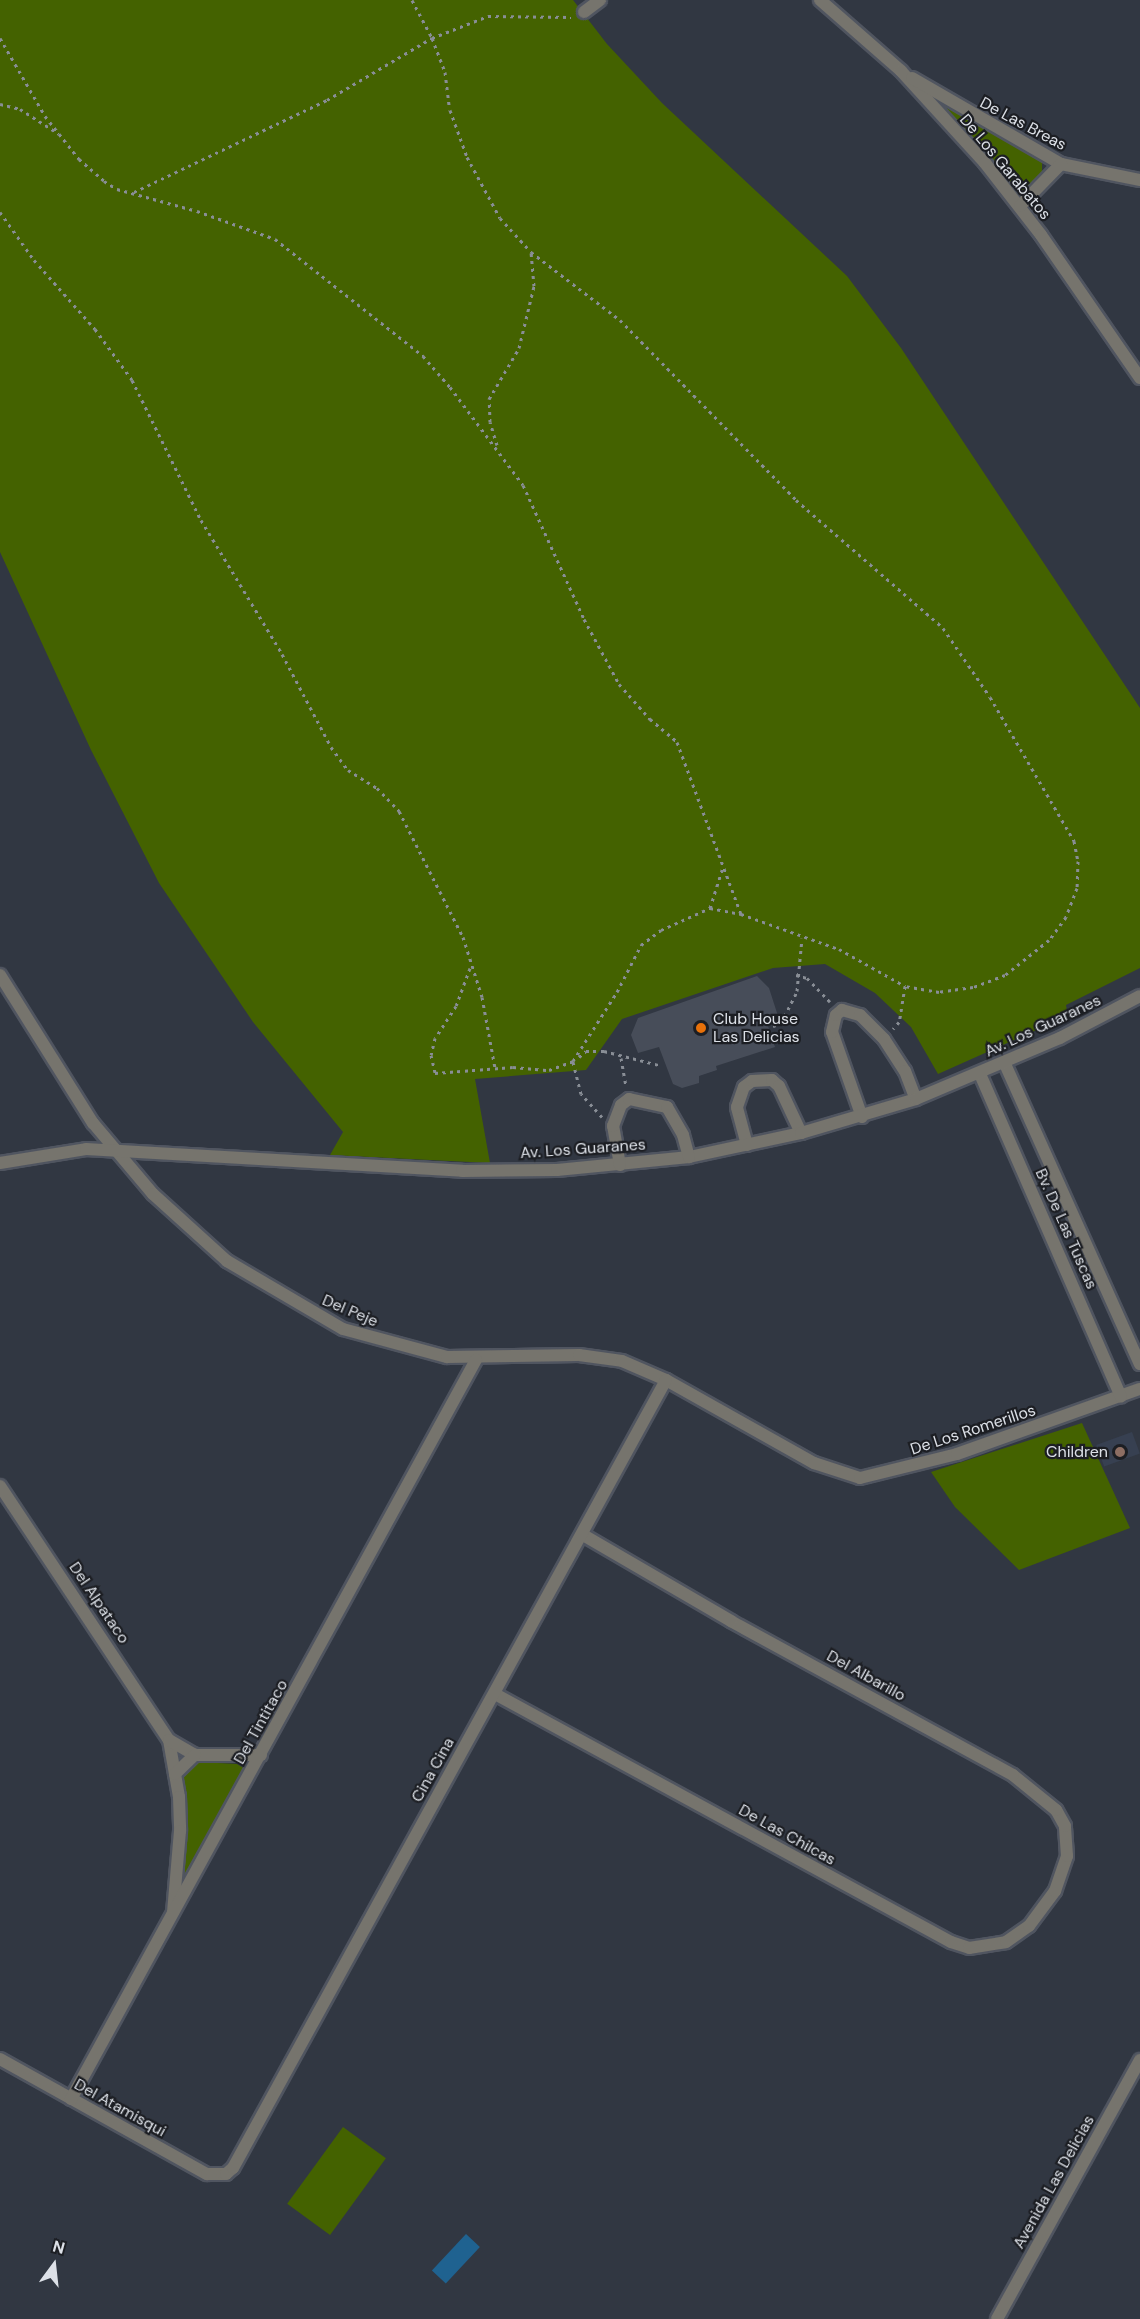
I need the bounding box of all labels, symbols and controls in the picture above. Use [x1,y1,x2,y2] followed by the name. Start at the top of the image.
[977,93,1069,155] street label: De Las Breas
[955,110,1055,224] street label: De Los Garabatos
[982,991,1104,1061] street label: Av. Los Guaranes
[713,1009,800,1047] place label: Club House Las Delicias
[694,1021,708,1035] marker: Club House Las Delicias
[520,1135,646,1163] street label: Av. Los Guaranes
[1031,1166,1101,1292] street label: Bv. De Las Tuscas
[319,1291,381,1331] street label: Del Peje
[908,1401,1038,1459] street label: De Los Romerillos
[1046,1442,1108,1462] place label: Children
[1113,1445,1127,1459] marker: Children
[65,1559,133,1647] street label: Del Alpataco
[823,1646,909,1706] street label: Del Albarillo
[230,1676,292,1768] street label: Del Tintitaco
[407,1734,459,1806] street label: Cina Cina
[735,1800,839,1870] street label: De Las Chilcas
[71,2075,169,2141] street label: Del Atamisqui
[1009,2112,1099,2252] street label: Avenida Las Delicias
[24,2235,84,2295] north arrow
[50,2235,67,2259] text: N

